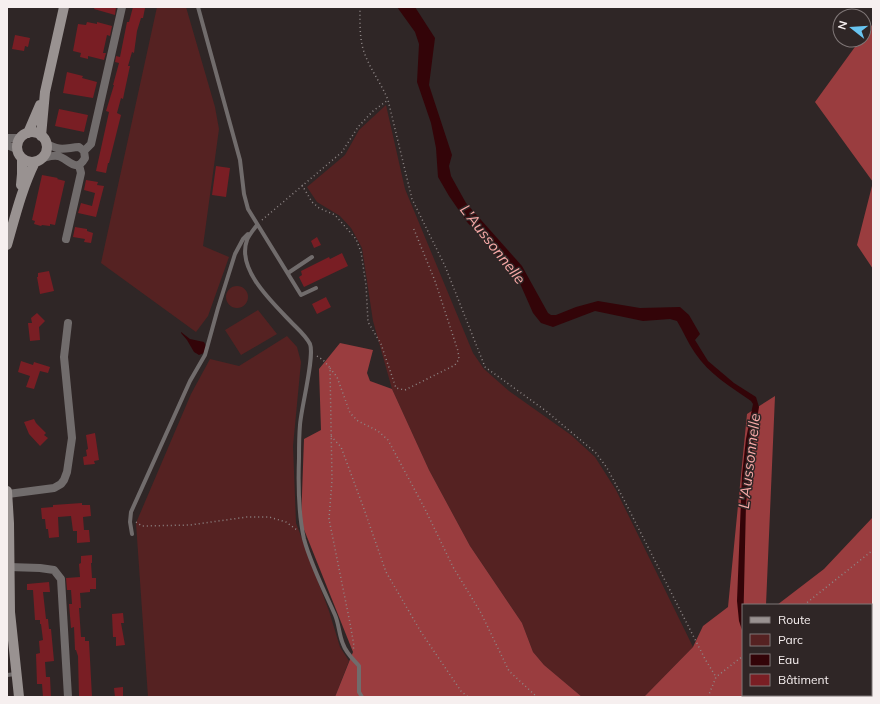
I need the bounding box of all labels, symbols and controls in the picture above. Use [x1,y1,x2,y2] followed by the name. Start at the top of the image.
[832,8,872,48] north arrow
[835,19,850,31] text: N
[456,200,530,288] water label: L'Aussonnelle
[734,412,764,510] water label: L'Aussonnelle
[742,604,872,696] legend
[778,612,811,627] text: Route
[778,632,803,647] text: Parc
[778,652,799,667] text: Eau
[778,672,829,687] text: Bâtiment

